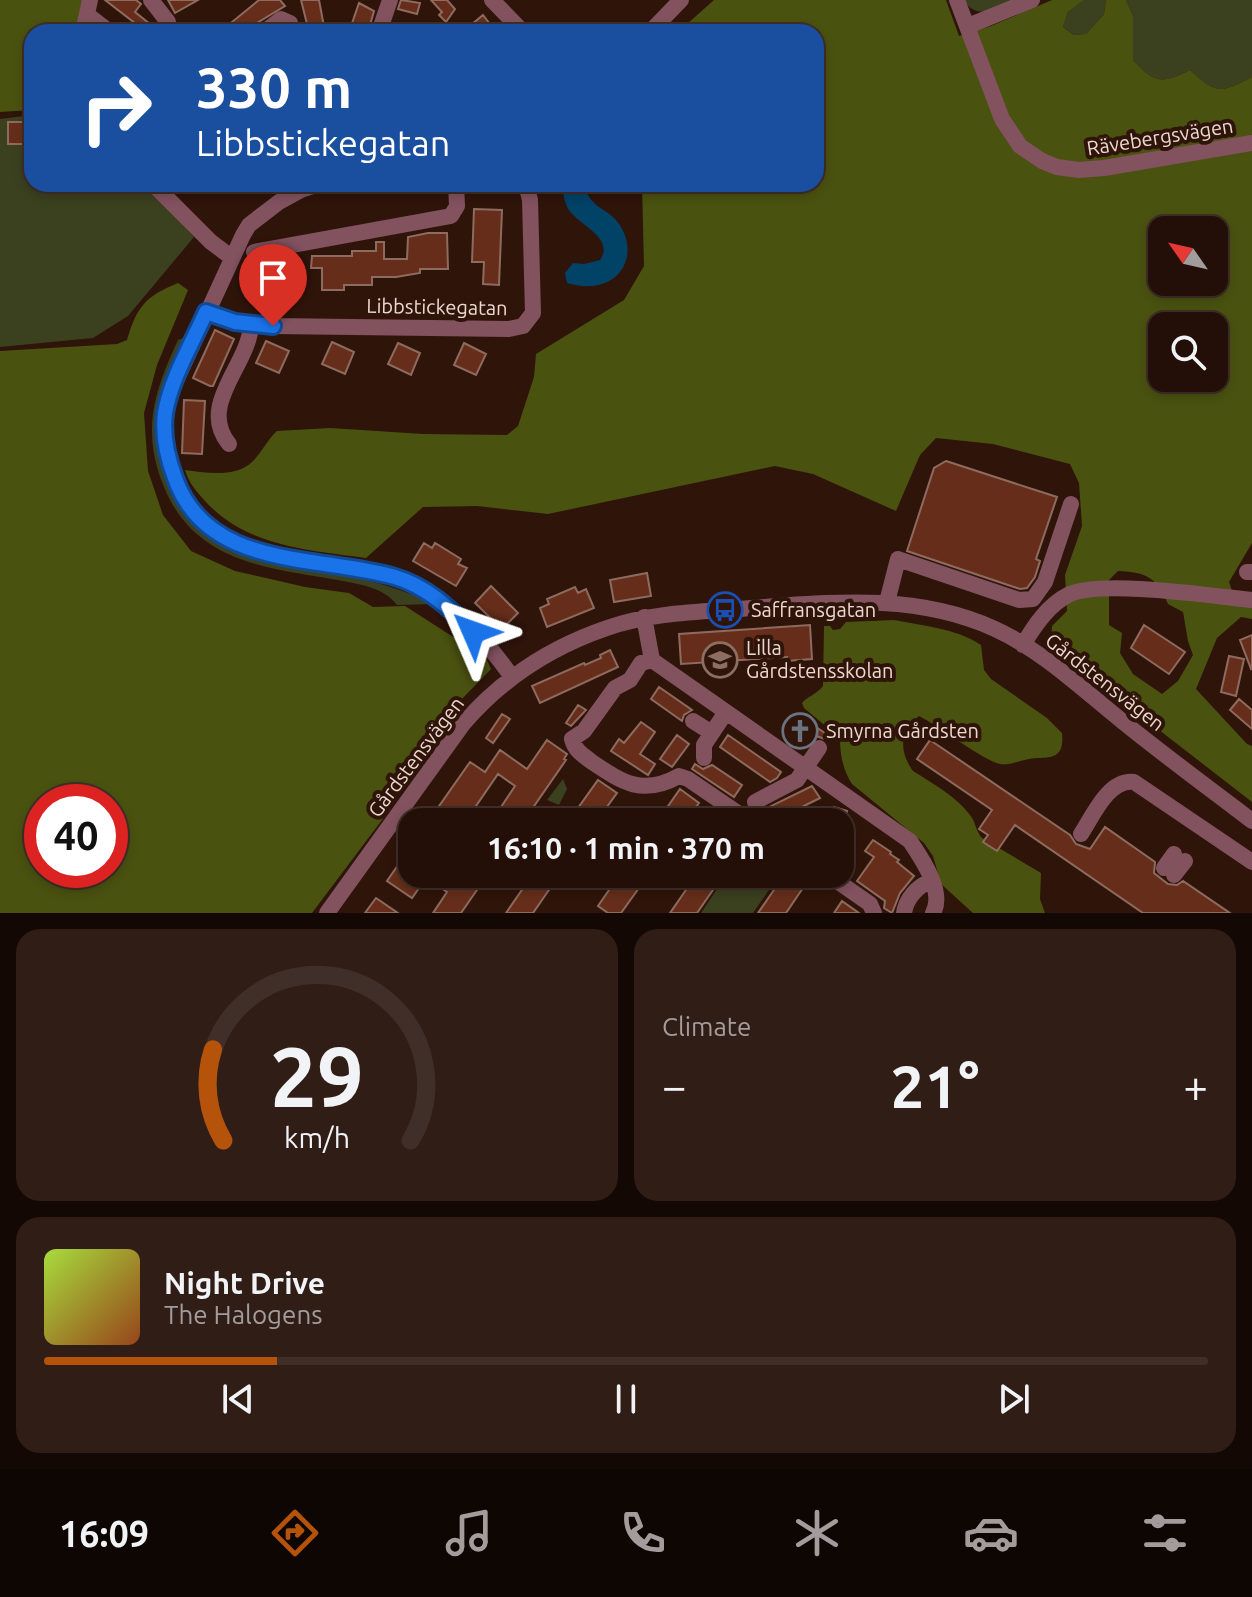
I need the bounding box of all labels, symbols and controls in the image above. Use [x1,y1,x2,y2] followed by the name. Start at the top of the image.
[64,56,168,160] icon: right
[196,56,352,119] text: 330 m
[1085,114,1235,159] street label: Rävebergsvägen
[196,122,450,163] text: Libbstickegatan
[1148,216,1228,296] north arrow
[1148,216,1228,392] map controls
[239,244,307,326] pin
[251,256,295,300] icon: arrive
[366,294,508,319] street label: Libbstickegatan
[1148,312,1228,392] button: search
[431,590,515,674] position arrow
[706,591,744,629] bus stop icon: Saffransgatan
[751,598,876,621] place label: Saffransgatan
[1041,628,1169,735] street label: Gårdstensvägen
[746,636,894,682] place label: Lilla Gårdstensskolan
[701,641,739,679] school or university icon: Lilla Gårdstensskolan
[363,692,468,821] street label: Gårdstensvägen
[781,712,819,750] church icon: Smyrna Gårdsten
[826,719,979,742] place label: Smyrna Gårdsten
[24,784,128,888] speed limit sign: 40
[487,831,765,865] text: 16:10 · 1 min · 370 m
[662,1012,751,1041] text: Climate
[270,1029,364,1123] text: 29
[891,1052,979,1119] text: 21°
[662,1061,687,1110] text: −
[1183,1061,1208,1110] text: +
[284,1121,350,1153] text: km/h
[164,1266,325,1300] text: Night Drive
[164,1300,323,1329] text: The Halogens
[216,1377,260,1421] icon: previous
[604,1377,648,1421] icon: pause
[992,1377,1036,1421] icon: next
[267,1505,323,1561] icon: directions
[441,1505,497,1561] icon: music
[615,1505,671,1561] icon: phone
[789,1505,845,1561] icon: climate
[963,1505,1019,1561] icon: car
[1137,1505,1193,1561] icon: filters
[59,1513,149,1554] text: 16:09

